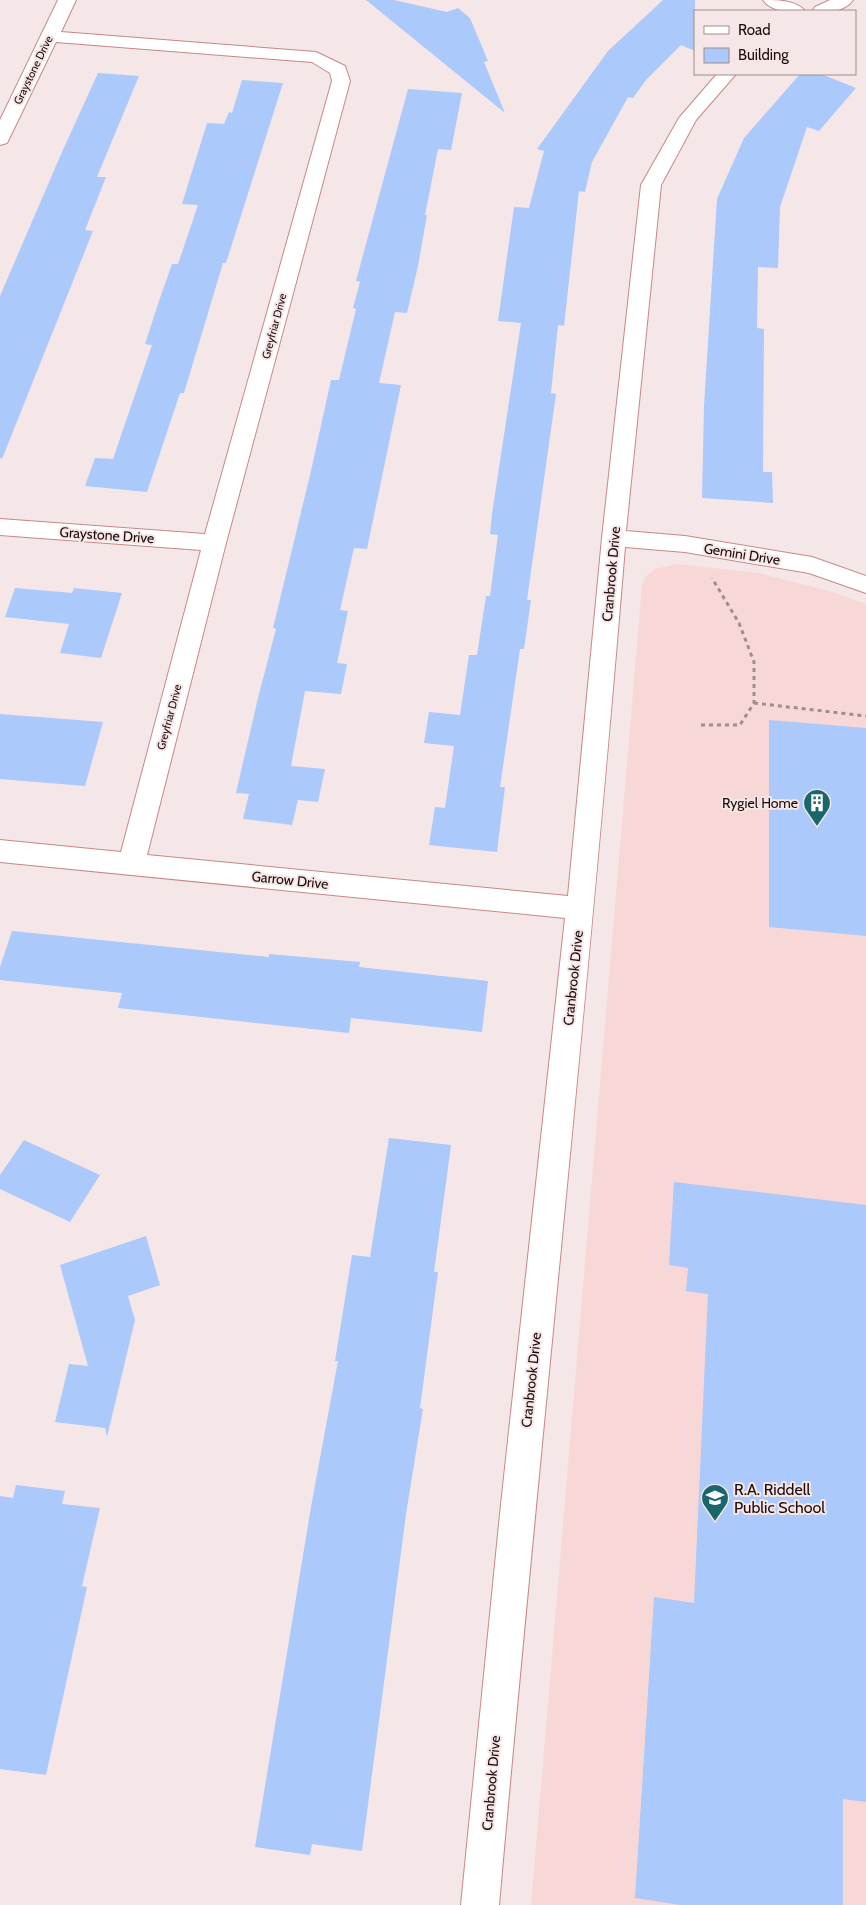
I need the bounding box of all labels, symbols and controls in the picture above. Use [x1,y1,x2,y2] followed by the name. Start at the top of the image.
[694,10,856,75] legend
[738,21,771,39] text: Road
[10,33,56,107] street label: Graystone Drive
[738,46,789,64] text: Building
[259,291,290,360] street label: Greyfriar Drive
[59,523,155,547] street label: Graystone Drive
[598,526,624,622] street label: Cranbrook Drive
[703,539,781,569] street label: Gemini Drive
[154,682,185,751] street label: Greyfriar Drive
[802,788,832,827] building icon: Rygiel Home
[722,794,798,812] place label: Rygiel Home
[251,867,329,893] street label: Garrow Drive
[559,930,587,1026] street label: Cranbrook Drive
[517,1332,545,1428] street label: Cranbrook Drive
[734,1480,825,1517] place label: R.A. Riddell Public School
[700,1483,730,1522] school or university icon: R.A. Riddell Public School
[478,1735,504,1831] street label: Cranbrook Drive

